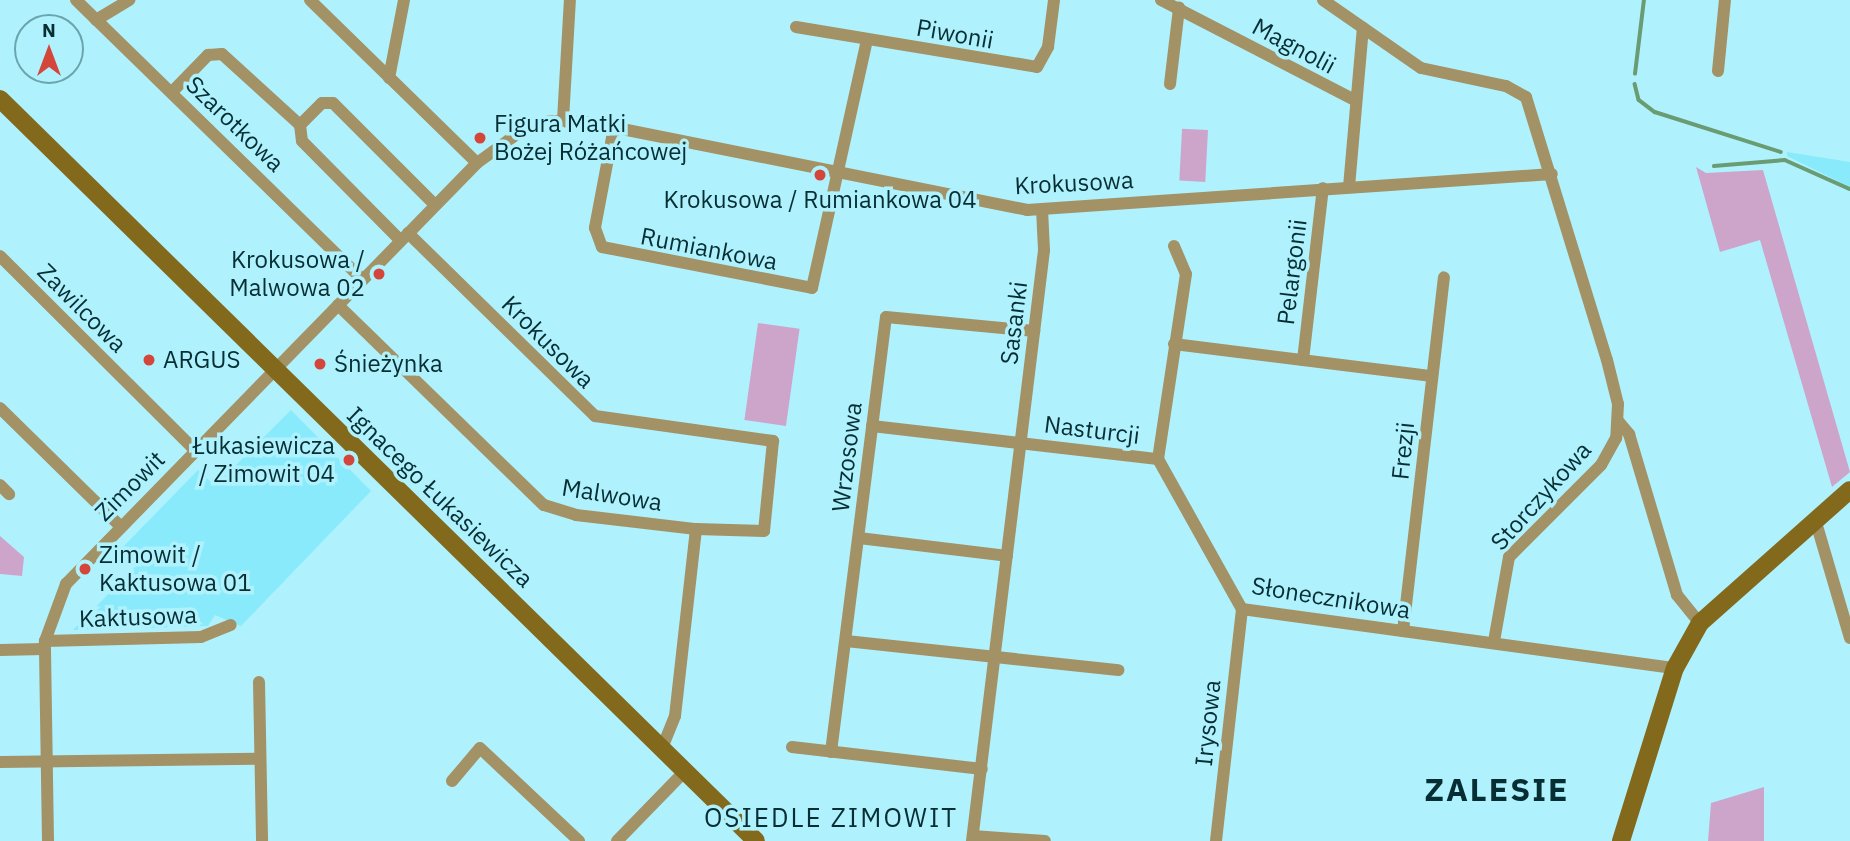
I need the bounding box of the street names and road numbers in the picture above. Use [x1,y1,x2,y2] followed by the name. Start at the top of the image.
[1247,12,1341,80] street label: Magnolii
[914,13,996,55] street label: Piwonii
[180,70,290,178] street label: Szarotkowa
[1014,166,1134,200] street label: Krokusowa
[1271,217,1313,327] street label: Pelargonii
[638,222,780,276] street label: Rumiankowa
[32,258,132,358] street label: Zawilcowa
[995,280,1033,366] street label: Sasanki
[496,290,600,394] street label: Krokusowa
[826,400,868,514] street label: Wrzosowa
[341,401,539,593] street label: Ignacego Łukasiewicza
[1043,410,1141,450] street label: Nasturcji
[1386,421,1420,481] street label: Frezji
[1485,436,1597,556] street label: Storczykowa
[89,445,171,527] street label: Zimowit
[560,473,664,517] street label: Malwowa
[1250,571,1412,625] street label: Słonecznikowa
[78,601,198,633] street label: Kaktusowa
[1189,678,1227,768] street label: Irysowa

